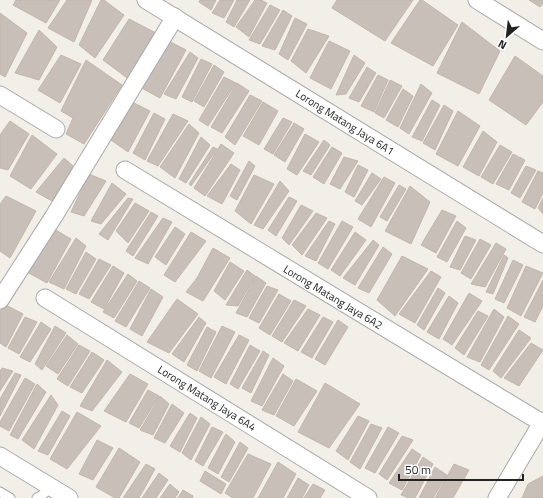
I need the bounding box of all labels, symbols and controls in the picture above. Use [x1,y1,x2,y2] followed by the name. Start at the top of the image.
[487,16,527,56] north arrow
[495,36,509,54] text: N
[293,85,397,159] street label: Lorong Matang Jaya 6A1
[280,261,386,333] street label: Lorong Matang Jaya 6A2
[155,361,259,435] street label: Lorong Matang Jaya 6A4
[399,456,523,482] scale bar
[405,460,431,479] text: 50 m

